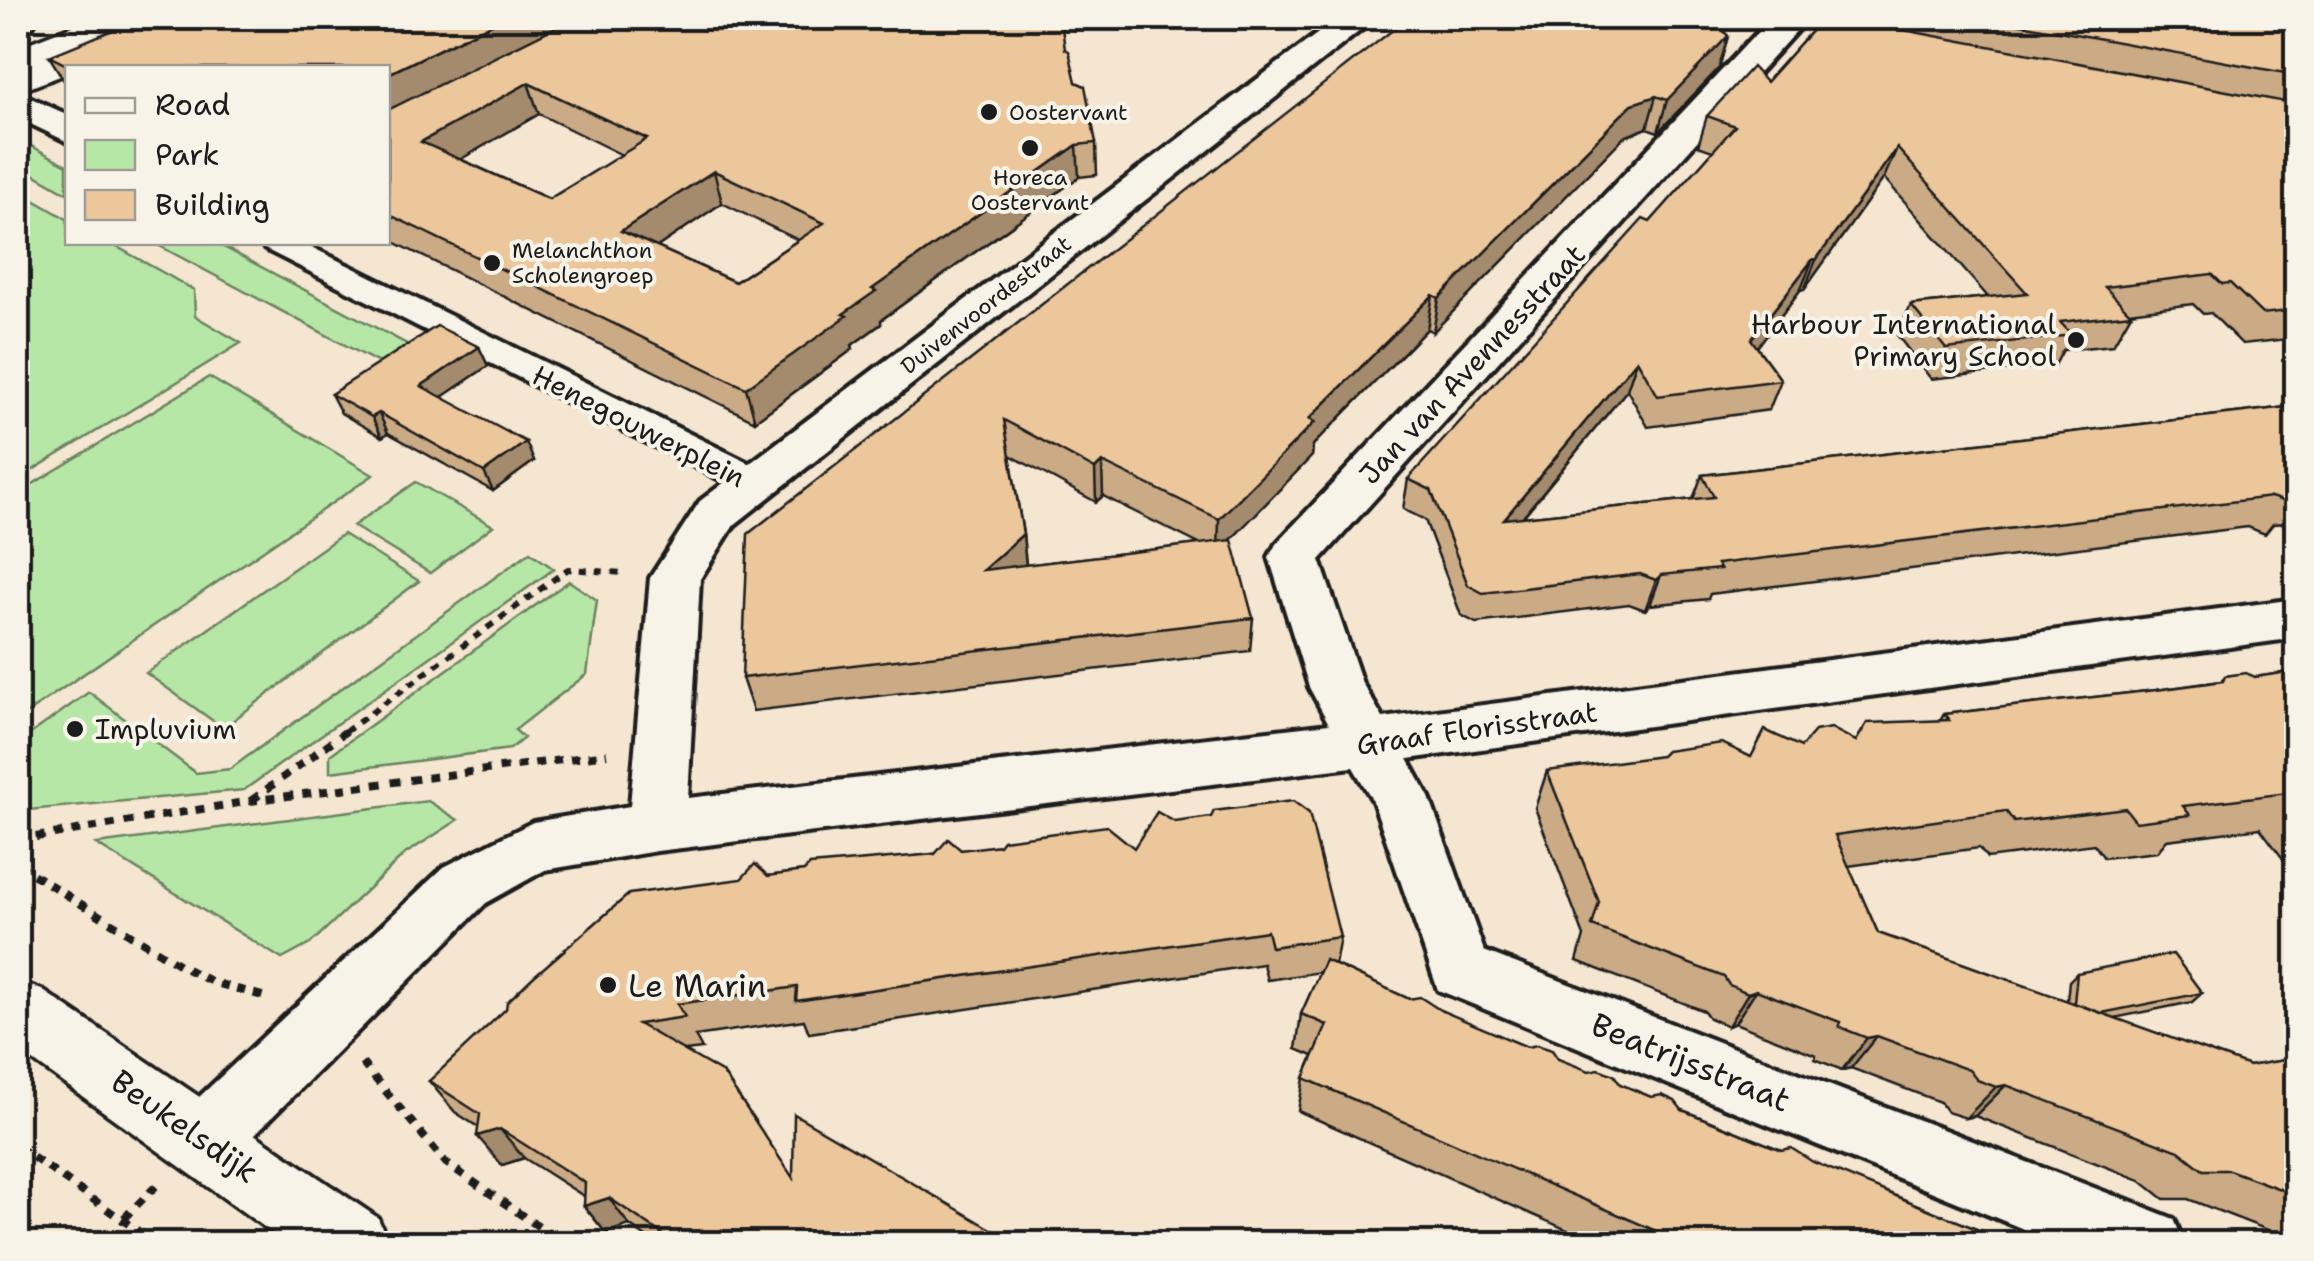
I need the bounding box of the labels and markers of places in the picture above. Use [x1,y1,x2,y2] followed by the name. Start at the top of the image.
[1009,98,1128,127] place label: Oostervant
[978,101,1000,123] marker: Oostervant
[1019,137,1041,159] marker: Horeca Oostervant
[971,163,1089,217] place label: Horeca Oostervant
[512,236,654,290] place label: Melanchthon Scholengroep
[481,252,503,274] marker: Melanchthon Scholengroep
[1751,305,2057,375] place label: Harbour International Primary School
[2065,329,2087,351] marker: Harbour International Primary School
[95,710,236,748] place label: Impluvium
[64,718,86,740] marker: Impluvium
[628,964,766,1007] place label: Le Marin
[597,974,619,996] marker: Le Marin

